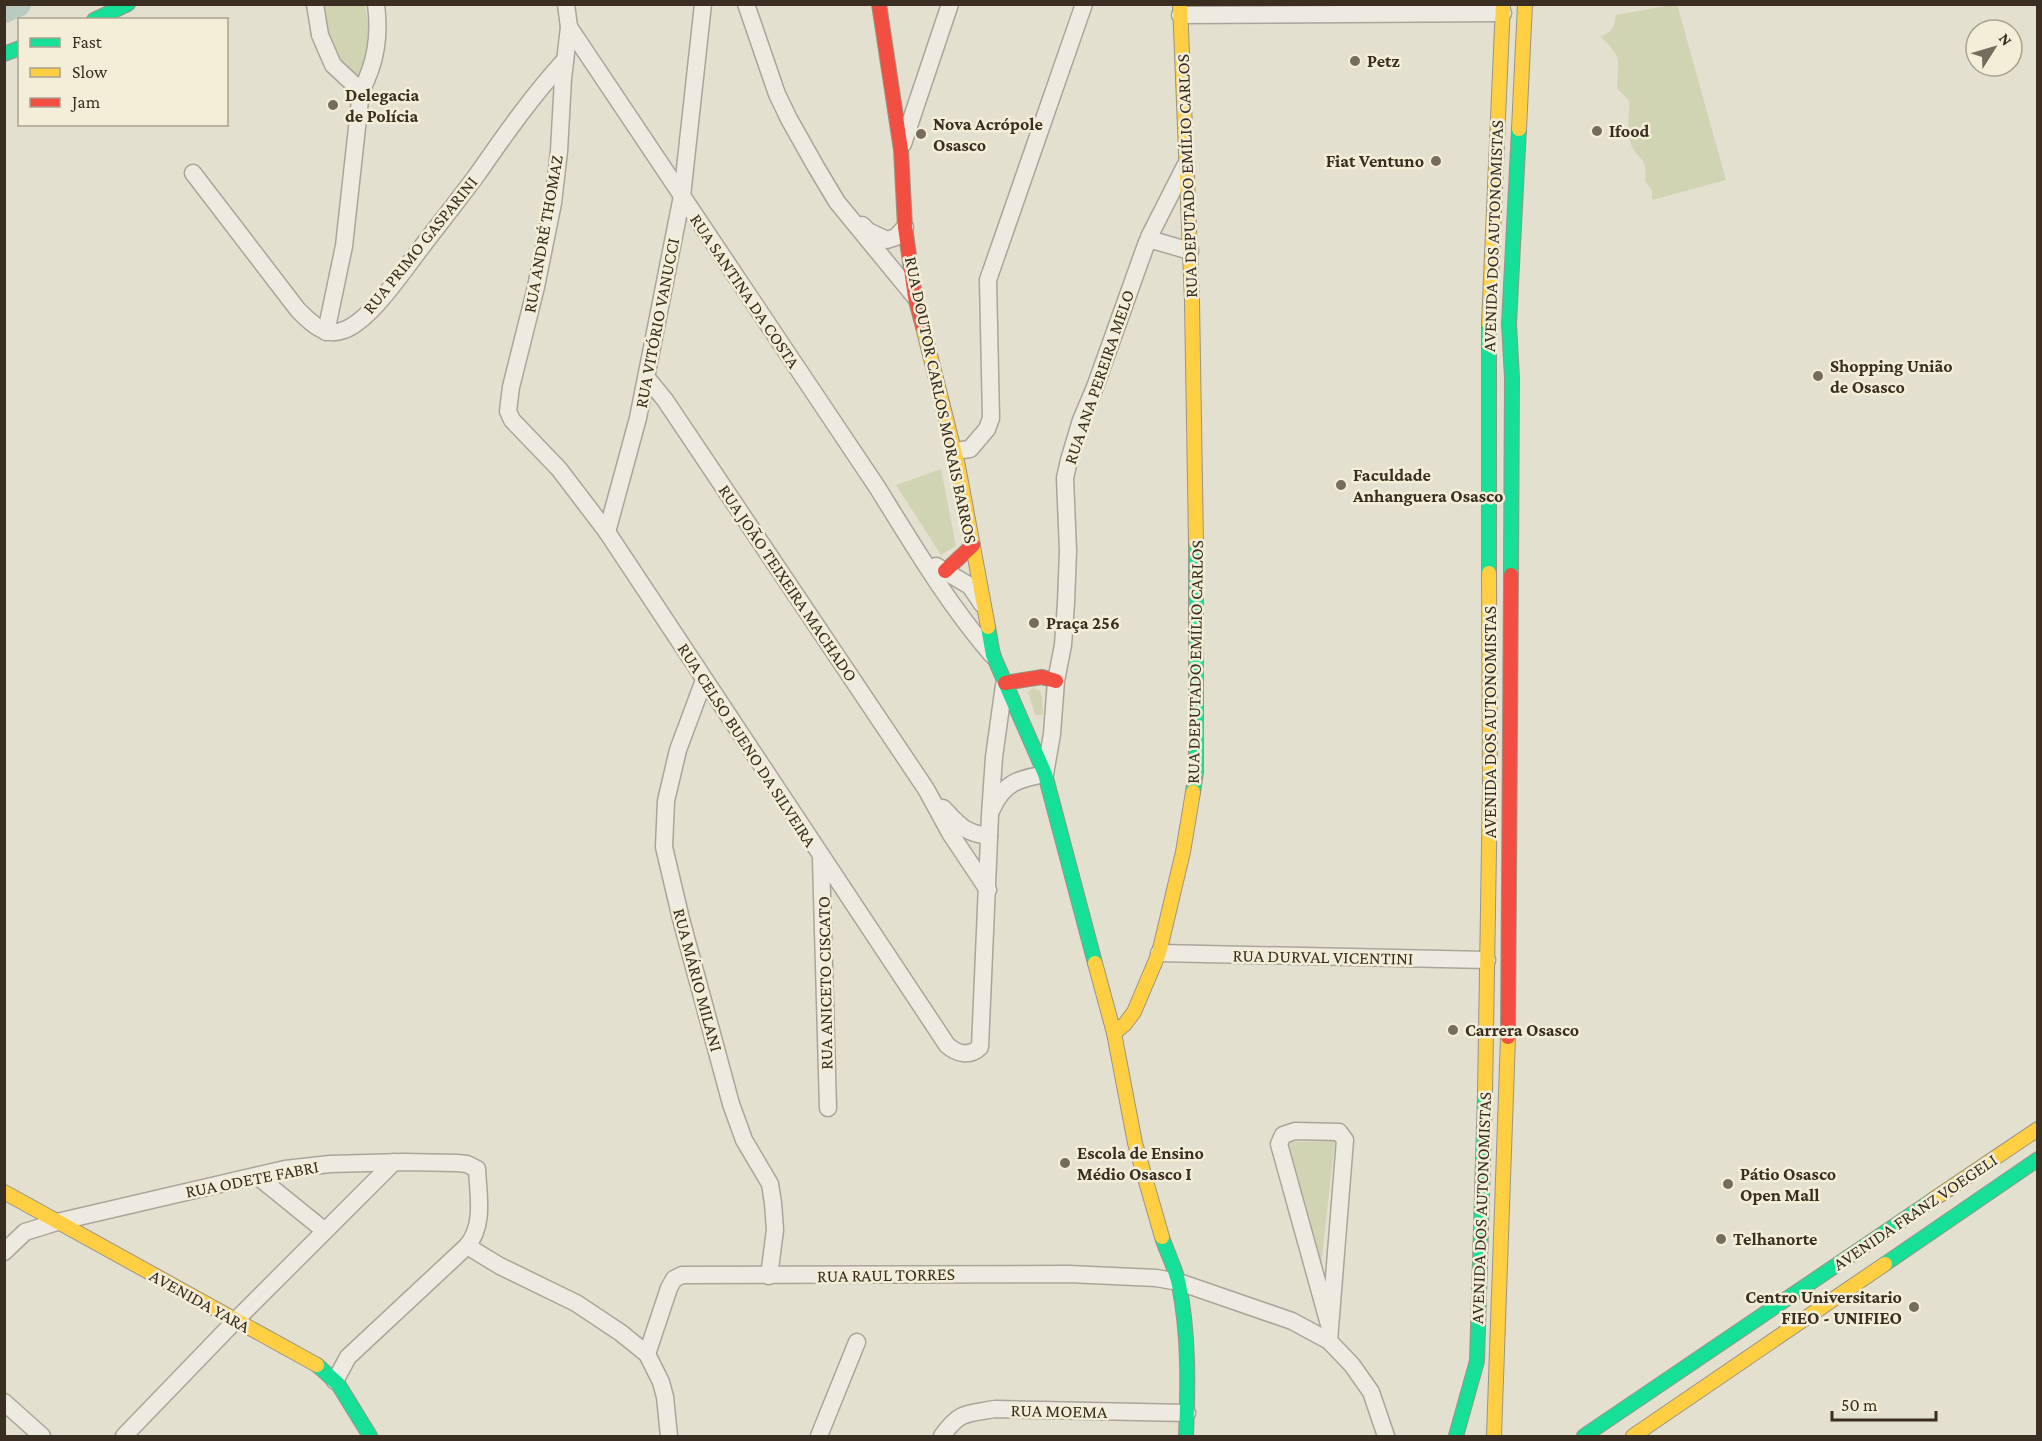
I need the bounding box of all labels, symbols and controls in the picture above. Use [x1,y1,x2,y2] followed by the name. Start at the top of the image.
[18,18,228,126] legend
[1964,18,2024,78] north arrow
[1996,30,2016,49] text: N
[72,32,103,52] text: Fast
[1367,51,1400,71] place label: Petz
[1173,54,1201,298] street label: RUA DEPUTADO EMÍLIO CARLOS
[1348,54,1362,68] marker: Petz
[72,62,108,82] text: Slow
[345,85,419,126] place label: Delegacia de Polícia
[70,92,101,112] text: Jam
[326,98,340,112] marker: Delegacia de Polícia
[933,114,1043,155] place label: Nova Acrópole Osasco
[1479,120,1507,352] street label: AVENIDA DOS AUTONOMISTAS
[1609,121,1649,141] place label: Ifood
[1590,124,1604,138] marker: Ifood
[914,127,928,141] marker: Nova Acrópole Osasco
[1326,151,1424,171] place label: Fiat Ventuno
[519,153,567,315] street label: RUA ANDRÉ THOMAZ
[1429,154,1443,168] marker: Fiat Ventuno
[358,172,482,318] street label: RUA PRIMO GASPARINI
[686,210,805,373] street label: RUA SANTINA DA COSTA
[631,236,683,410] street label: RUA VITÓRIO VANUCCI
[901,255,981,545] street label: RUA DOUTOR CARLOS MORAIS BARROS
[1060,287,1138,467] street label: RUA ANA PEREIRA MELO
[1830,356,1953,397] place label: Shopping União de Osasco
[1811,369,1825,383] marker: Shopping União de Osasco
[1352,465,1503,506] place label: Faculdade Anhanguera Osasco
[1334,478,1348,492] marker: Faculdade Anhanguera Osasco
[715,481,861,685] street label: RUA JOÃO TEIXEIRA MACHADO
[1183,540,1207,784] street label: RUA DEPUTADO EMÍLIO CARLOS
[1480,606,1500,838] street label: AVENIDA DOS AUTONOMISTAS
[1046,613,1120,633] place label: Praça 256
[1027,616,1041,630] marker: Praça 256
[673,639,821,851] street label: RUA CELSO BUENO DA SILVEIRA
[813,896,837,1070] street label: RUA ANICETO CISCATO
[669,906,727,1054] street label: RUA MÁRIO MILANI
[1233,945,1413,969] street label: RUA DURVAL VICENTINI
[1465,1020,1579,1040] place label: Carrera Osasco
[1446,1023,1460,1037] marker: Carrera Osasco
[1467,1092,1495,1324] street label: AVENIDA DOS AUTONOMISTAS
[1077,1143,1204,1184] place label: Escola de Ensino Médio Osasco I
[1829,1150,2001,1274] street label: AVENIDA FRANZ VOEGELI
[184,1156,320,1202] street label: RUA ODETE FABRI
[1058,1156,1072,1170] marker: Escola de Ensino Médio Osasco I
[1740,1164,1836,1205] place label: Pátio Osasco Open Mall
[1721,1177,1735,1191] marker: Pátio Osasco Open Mall
[1733,1229,1817,1249] place label: Telhanorte
[1714,1232,1728,1246] marker: Telhanorte
[817,1264,955,1286] street label: RUA RAUL TORRES
[146,1265,254,1337] street label: AVENIDA YARA
[1745,1287,1902,1328] place label: Centro Universitario FIEO - UNIFIEO
[1907,1300,1921,1314] marker: Centro Universitario FIEO - UNIFIEO
[1832,1384,1936,1422] scale bar
[1841,1395,1878,1415] text: 50 m
[1010,1400,1108,1422] street label: RUA MOEMA

